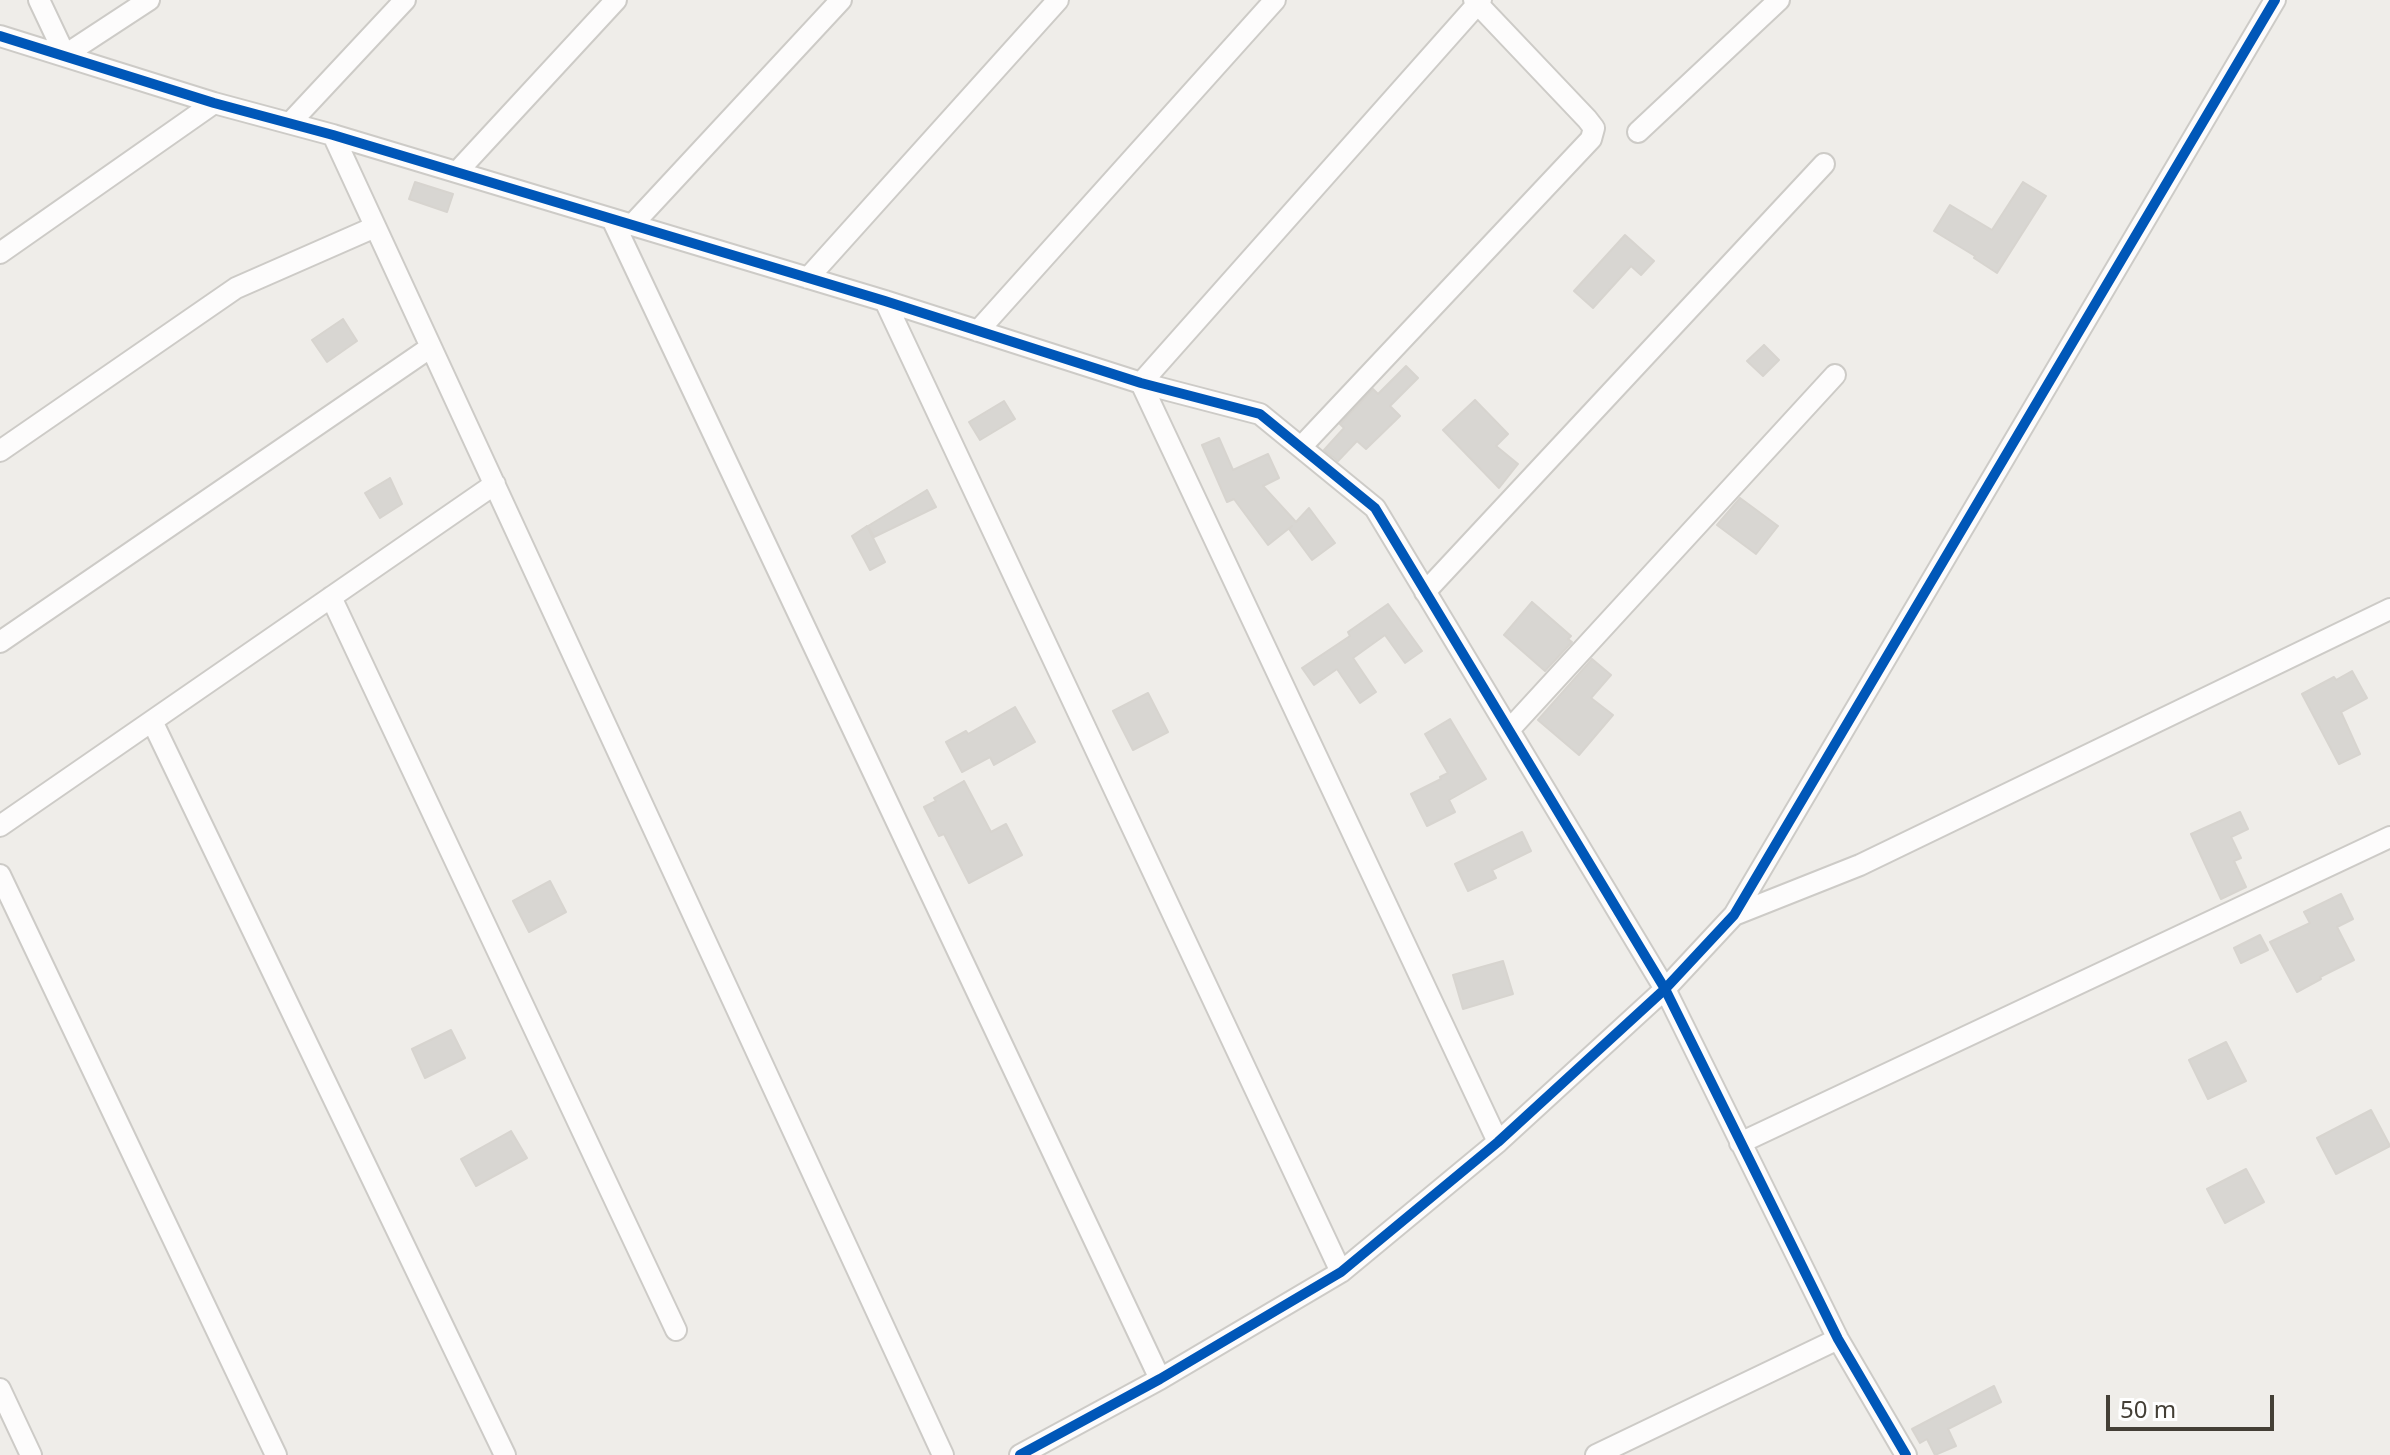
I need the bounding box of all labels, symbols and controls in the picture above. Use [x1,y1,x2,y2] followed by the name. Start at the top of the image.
[2110,1379,2278,1429] scale bar
[2120,1392,2176,1425] text: 50 m

